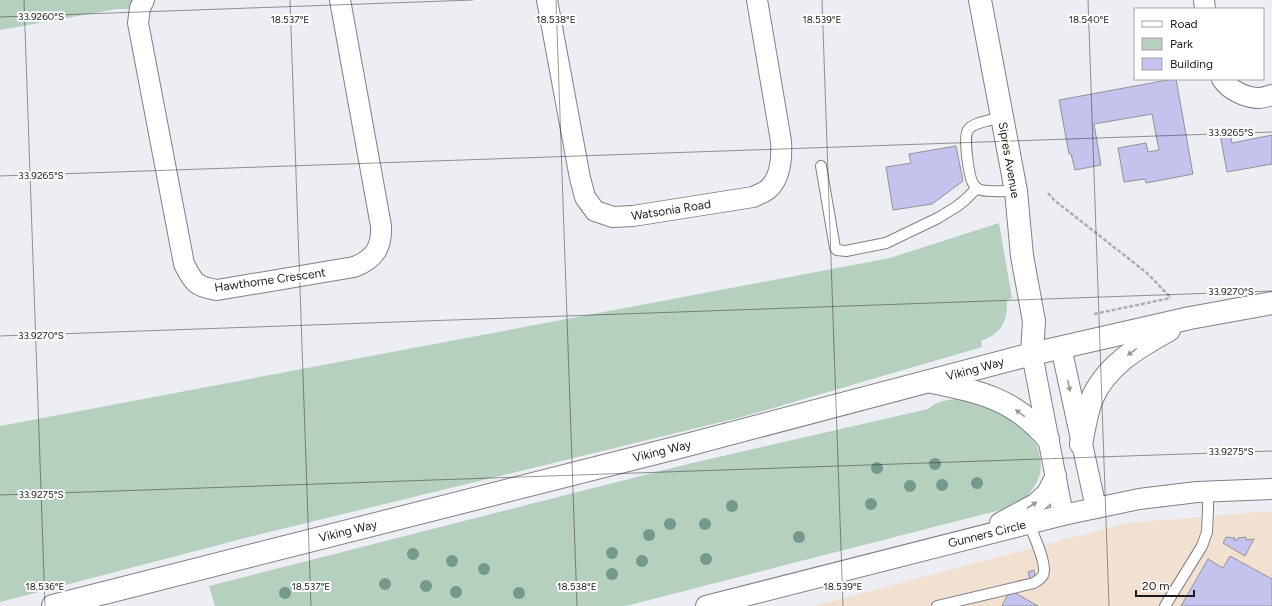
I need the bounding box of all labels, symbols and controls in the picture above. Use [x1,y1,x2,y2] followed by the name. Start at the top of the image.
[1134,8,1264,80] legend
[18,10,64,23] text: 33.9260°S
[271,13,309,26] text: 18.537°E
[536,13,576,26] text: 18.538°E
[803,13,841,26] text: 18.539°E
[1069,13,1109,26] text: 18.540°E
[1170,17,1198,31] text: Road
[1170,37,1193,51] text: Park
[1170,57,1213,71] text: Building
[995,121,1023,200] street label: Sipres Avenue
[1208,126,1254,139] text: 33.9265°S
[18,169,64,182] text: 33.9265°S
[630,197,712,223] street label: Watsonia Road
[214,265,327,295] street label: Hawthorne Crescent
[1208,285,1254,298] text: 33.9270°S
[18,329,64,342] text: 33.9270°S
[1127,348,1137,356] one-way arrow
[944,354,1006,383] street label: Viking Way
[1066,379,1072,392] one-way arrow
[1015,408,1026,417] one-way arrow
[631,437,693,465] street label: Viking Way
[1208,445,1254,458] text: 33.9275°S
[18,488,64,501] text: 33.9275°S
[1027,501,1037,509] one-way arrow
[317,517,379,545] street label: Viking Way
[947,517,1028,550] street label: Gunners Circle
[1136,572,1194,598] scale bar
[1142,579,1170,593] text: 20 m
[26,580,64,593] text: 18.536°E
[292,580,330,593] text: 18.537°E
[557,580,597,593] text: 18.538°E
[824,580,862,593] text: 18.539°E

